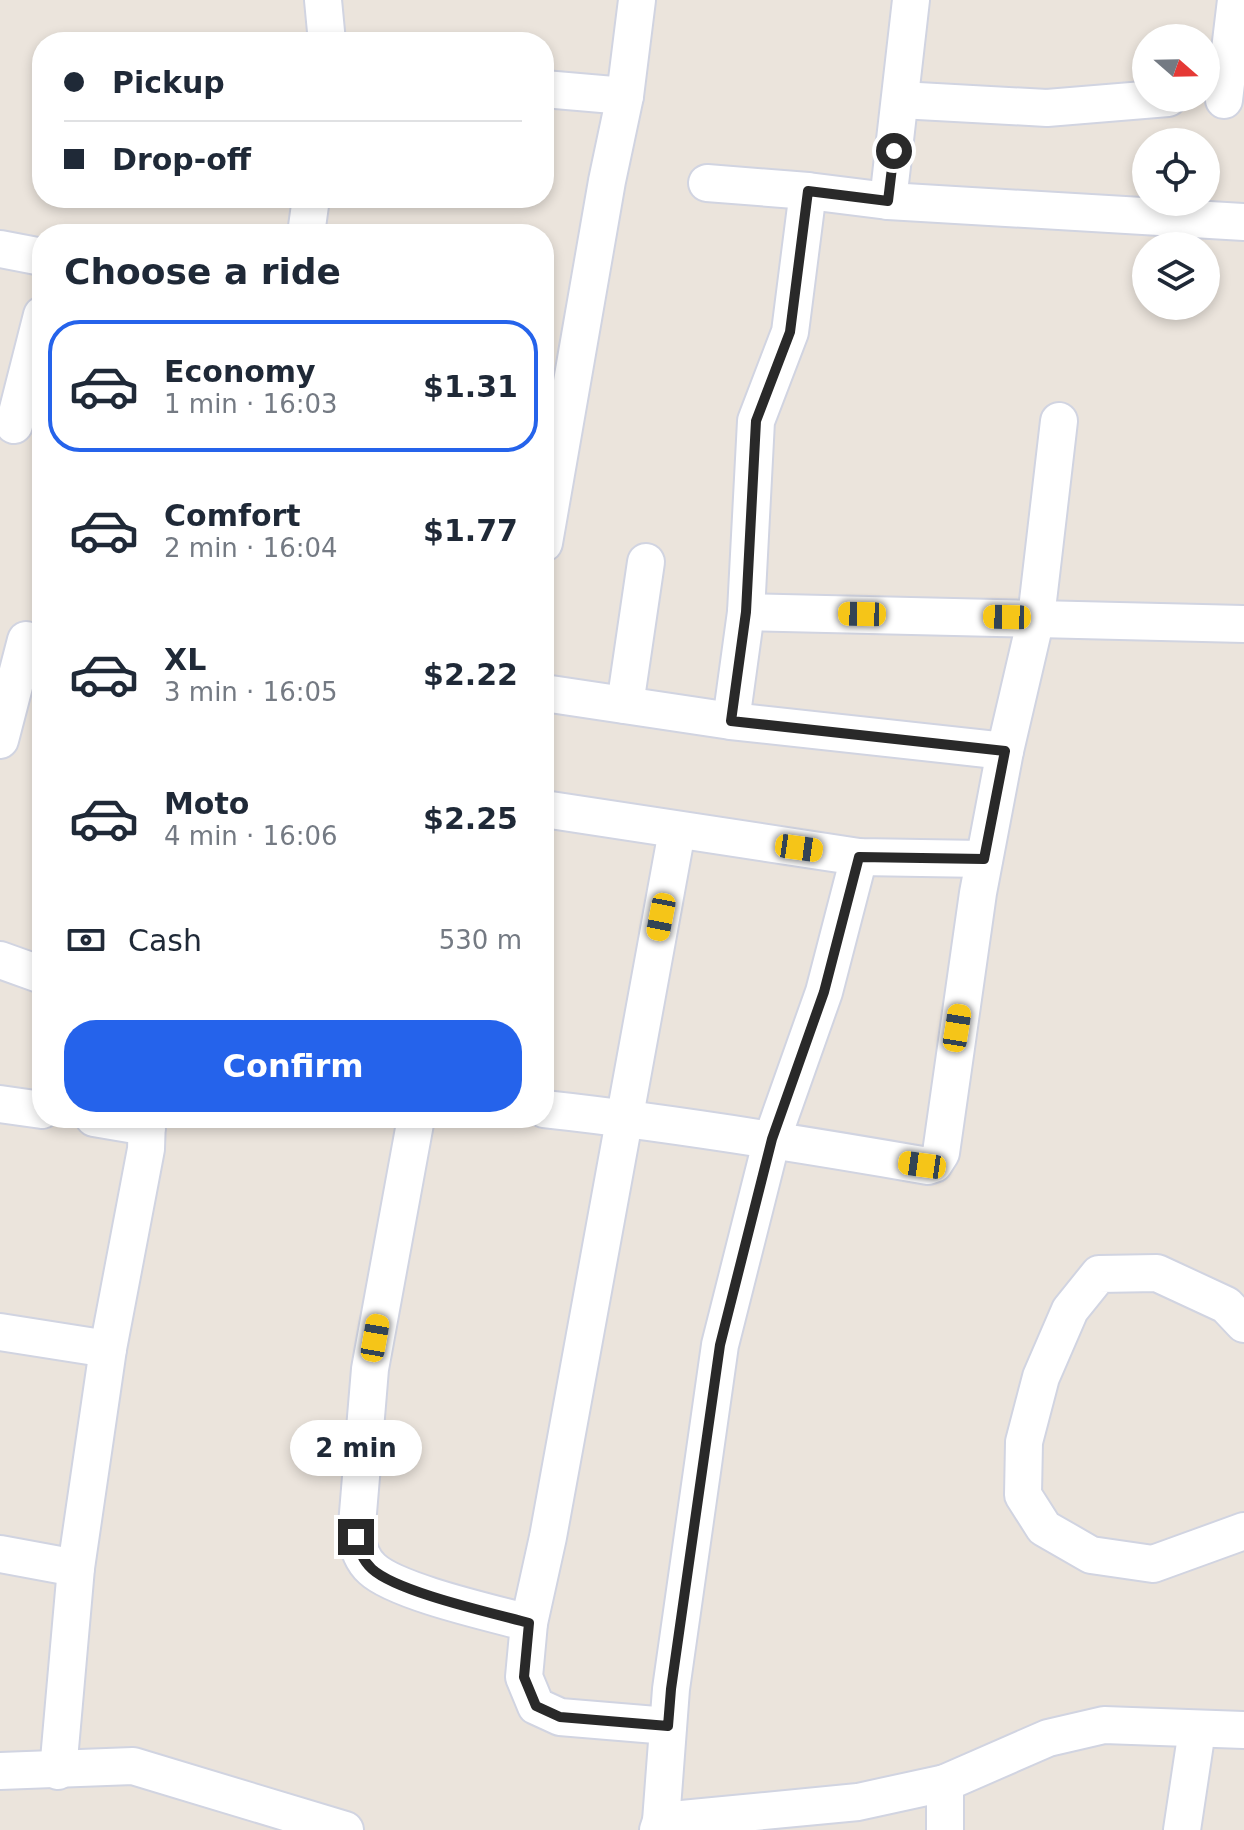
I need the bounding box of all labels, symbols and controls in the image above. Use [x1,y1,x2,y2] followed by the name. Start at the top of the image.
[1132,24,1220,112] north arrow
[1132,24,1220,320] map controls
[112,65,225,100] text: Pickup
[1132,128,1220,216] button: locate
[876,133,912,169] route start
[112,142,251,177] text: Drop-off
[1132,232,1220,320] button: layers
[64,251,341,292] text: Choose a ride
[68,350,140,422] icon: car
[164,354,316,389] text: Economy
[423,369,518,404] text: $1.31
[164,389,338,419] text: 1 min · 16:03
[68,494,140,566] icon: car
[164,498,301,533] text: Comfort
[423,513,518,548] text: $1.77
[164,533,338,563] text: 2 min · 16:04
[838,602,886,626] car
[983,605,1031,629] car
[68,638,140,710] icon: car
[164,642,206,677] text: XL
[423,657,518,692] text: $2.22
[164,677,338,707] text: 3 min · 16:05
[68,782,140,854] icon: car
[164,786,249,821] text: Moto
[423,801,518,836] text: $2.25
[164,821,338,851] text: 4 min · 16:06
[774,833,824,863] car
[645,891,677,943] car
[64,918,108,962] icon: cash
[128,923,202,958] text: Cash
[439,925,522,955] text: 530 m
[941,1002,973,1054] car
[64,1020,522,1112] button: Confirm
[897,1150,947,1180] car
[359,1312,391,1364] car
[290,1421,422,1477] callout: 2 min
[315,1433,397,1463] text: 2 min
[338,1519,374,1555] route end

